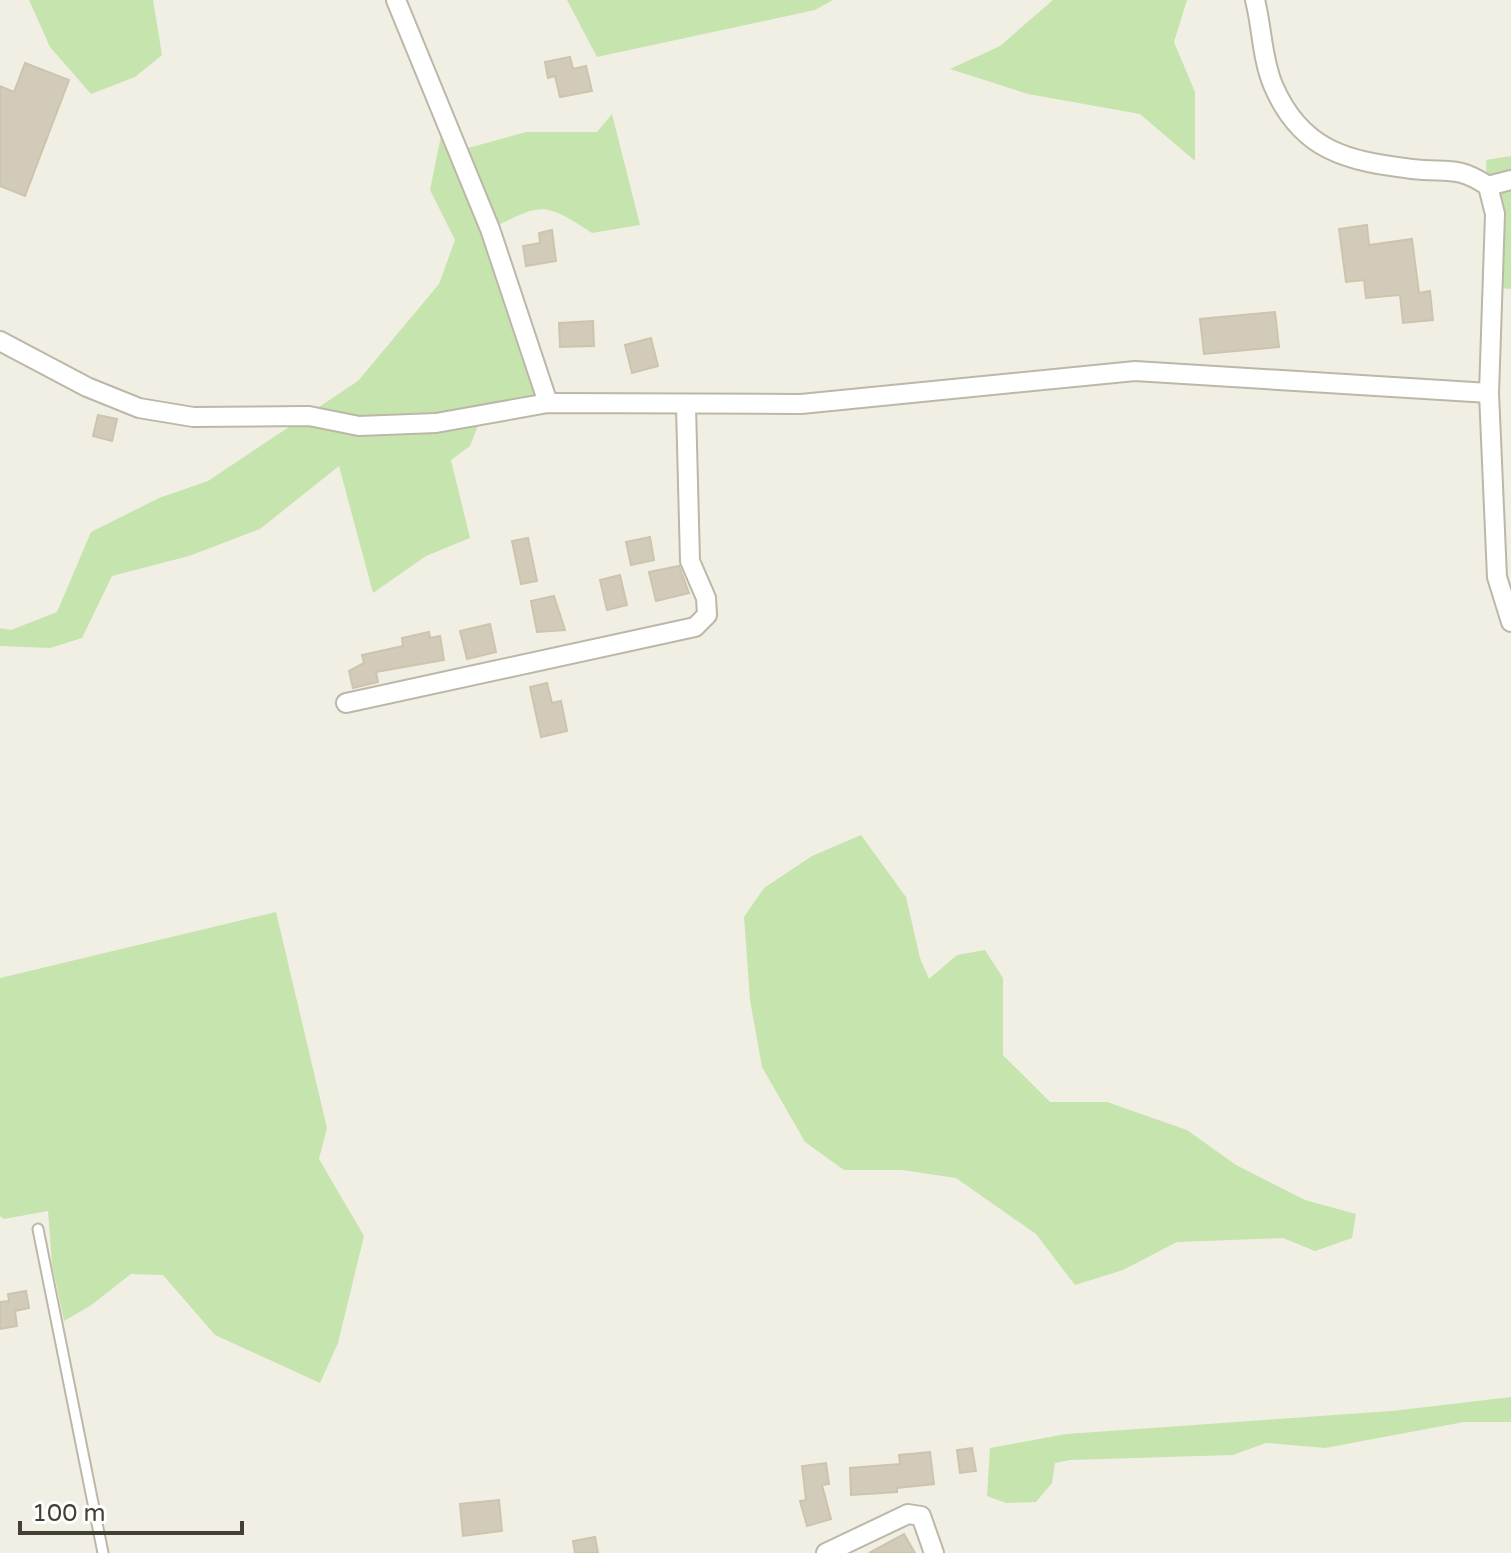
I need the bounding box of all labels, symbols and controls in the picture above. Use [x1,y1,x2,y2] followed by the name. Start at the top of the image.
[20,1485,242,1535] scale bar
[32,1499,106,1528] text: 100 m

